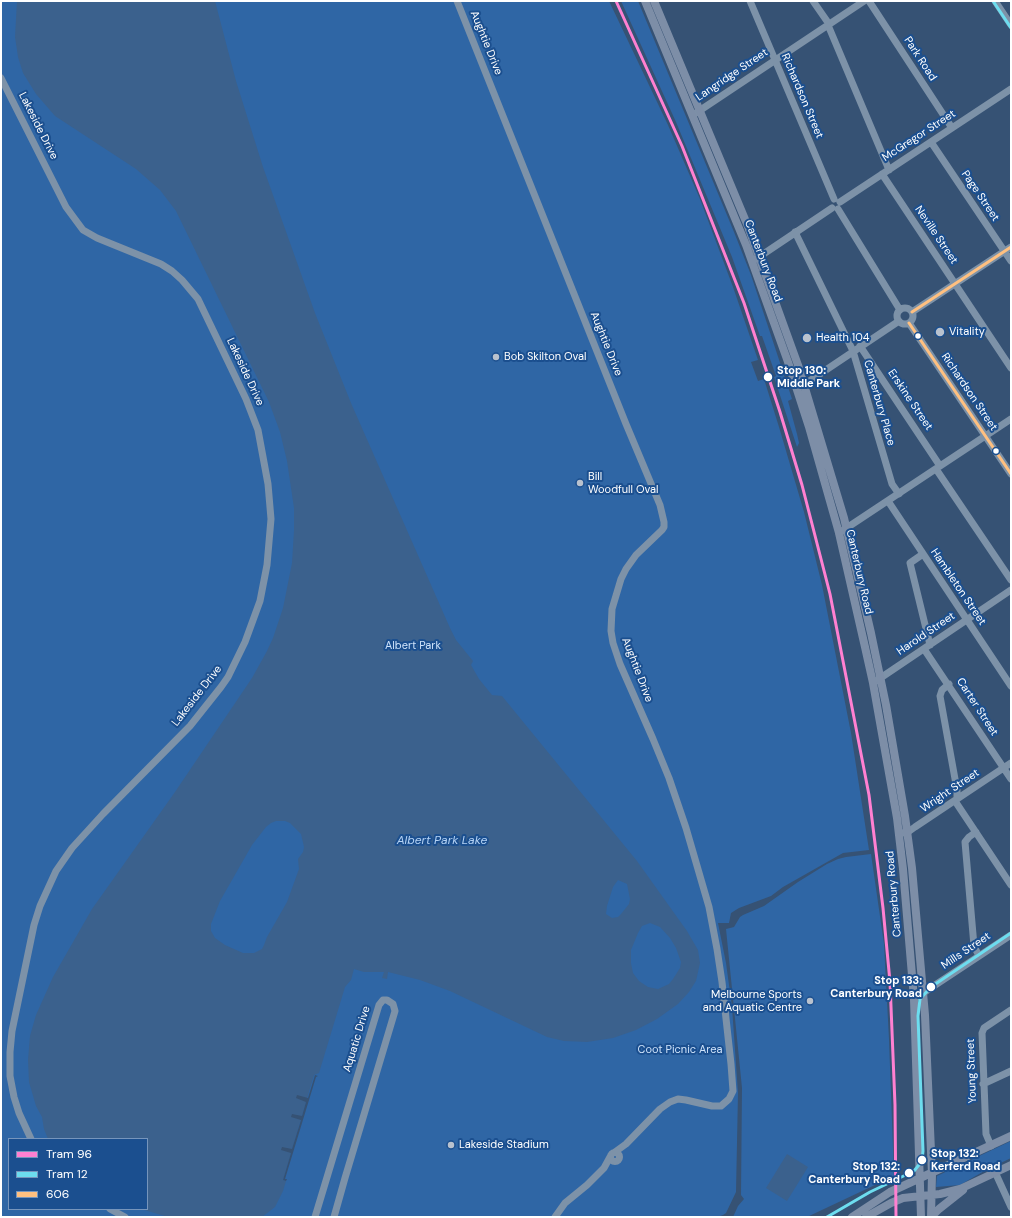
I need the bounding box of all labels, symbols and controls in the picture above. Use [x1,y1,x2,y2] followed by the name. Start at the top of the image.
[467,9,505,77] street label: Aughtie Drive
[901,34,939,84] street label: Park Road
[693,46,771,104] street label: Langridge Street
[778,52,826,140] street label: Richardson Street
[15,90,61,162] street label: Lakeside Drive
[880,107,958,165] street label: McGregor Street
[958,168,1002,224] street label: Page Street
[912,203,960,267] street label: Neville Street
[741,218,785,304] street label: Canterbury Road
[587,310,625,378] street label: Aughtie Drive
[949,325,985,339] place label: Vitality
[934,326,946,338] marker: Vitality
[816,331,869,345] place label: Health 104
[913,331,923,341] unlabelled marker
[801,332,813,344] marker: Health 104
[223,336,267,408] street label: Lakeside Drive
[504,350,586,364] place label: Bob Skilton Oval
[938,351,1000,433] street label: Richardson Street
[491,352,501,362] marker: Bob Skilton Oval
[860,359,898,447] street label: Canterbury Place
[777,364,840,390] place label: Stop 130: Middle Park
[885,367,935,433] street label: Erskine Street
[762,371,774,383] marker: Stop 130: Middle Park
[991,446,1001,456] unlabelled marker
[588,470,658,496] place label: Bill Woodfull Oval
[575,478,585,488] marker: Bill Woodfull Oval
[843,528,875,616] street label: Canterbury Road
[927,546,989,628] street label: Hambleton Street
[894,610,958,658] street label: Harold Street
[619,636,655,704] street label: Aughtie Drive
[385,639,441,653] park label: Albert Park
[169,663,225,729] street label: Lakeside Drive
[953,676,1001,738] street label: Carter Street
[918,767,982,815] street label: Wright Street
[397,834,487,848] water label: Albert Park Lake
[884,850,904,938] street label: Canterbury Road
[939,930,993,972] street label: Mills Street
[830,974,922,1000] place label: Stop 133: Canterbury Road
[925,981,937,993] marker: Stop 133: Canterbury Road
[703,988,802,1014] place label: Melbourne Sports and Aquatic Centre
[805,996,815,1006] marker: Melbourne Sports and Aquatic Centre
[341,1004,373,1074] street label: Aquatic Drive
[964,1038,980,1104] street label: Young Street
[638,1043,722,1057] park label: Coot Picnic Area
[8,1138,148,1210] legend
[459,1138,549,1152] place label: Lakeside Stadium
[446,1140,456,1150] marker: Lakeside Stadium
[46,1146,92,1162] text: Tram 96
[931,1147,1000,1173] place label: Stop 132: Kerferd Road
[916,1154,928,1166] marker: Stop 132: Kerferd Road
[808,1160,900,1186] place label: Stop 132: Canterbury Road
[46,1166,88,1182] text: Tram 12
[903,1167,915,1179] marker: Stop 132: Canterbury Road
[46,1186,69,1202] text: 606

